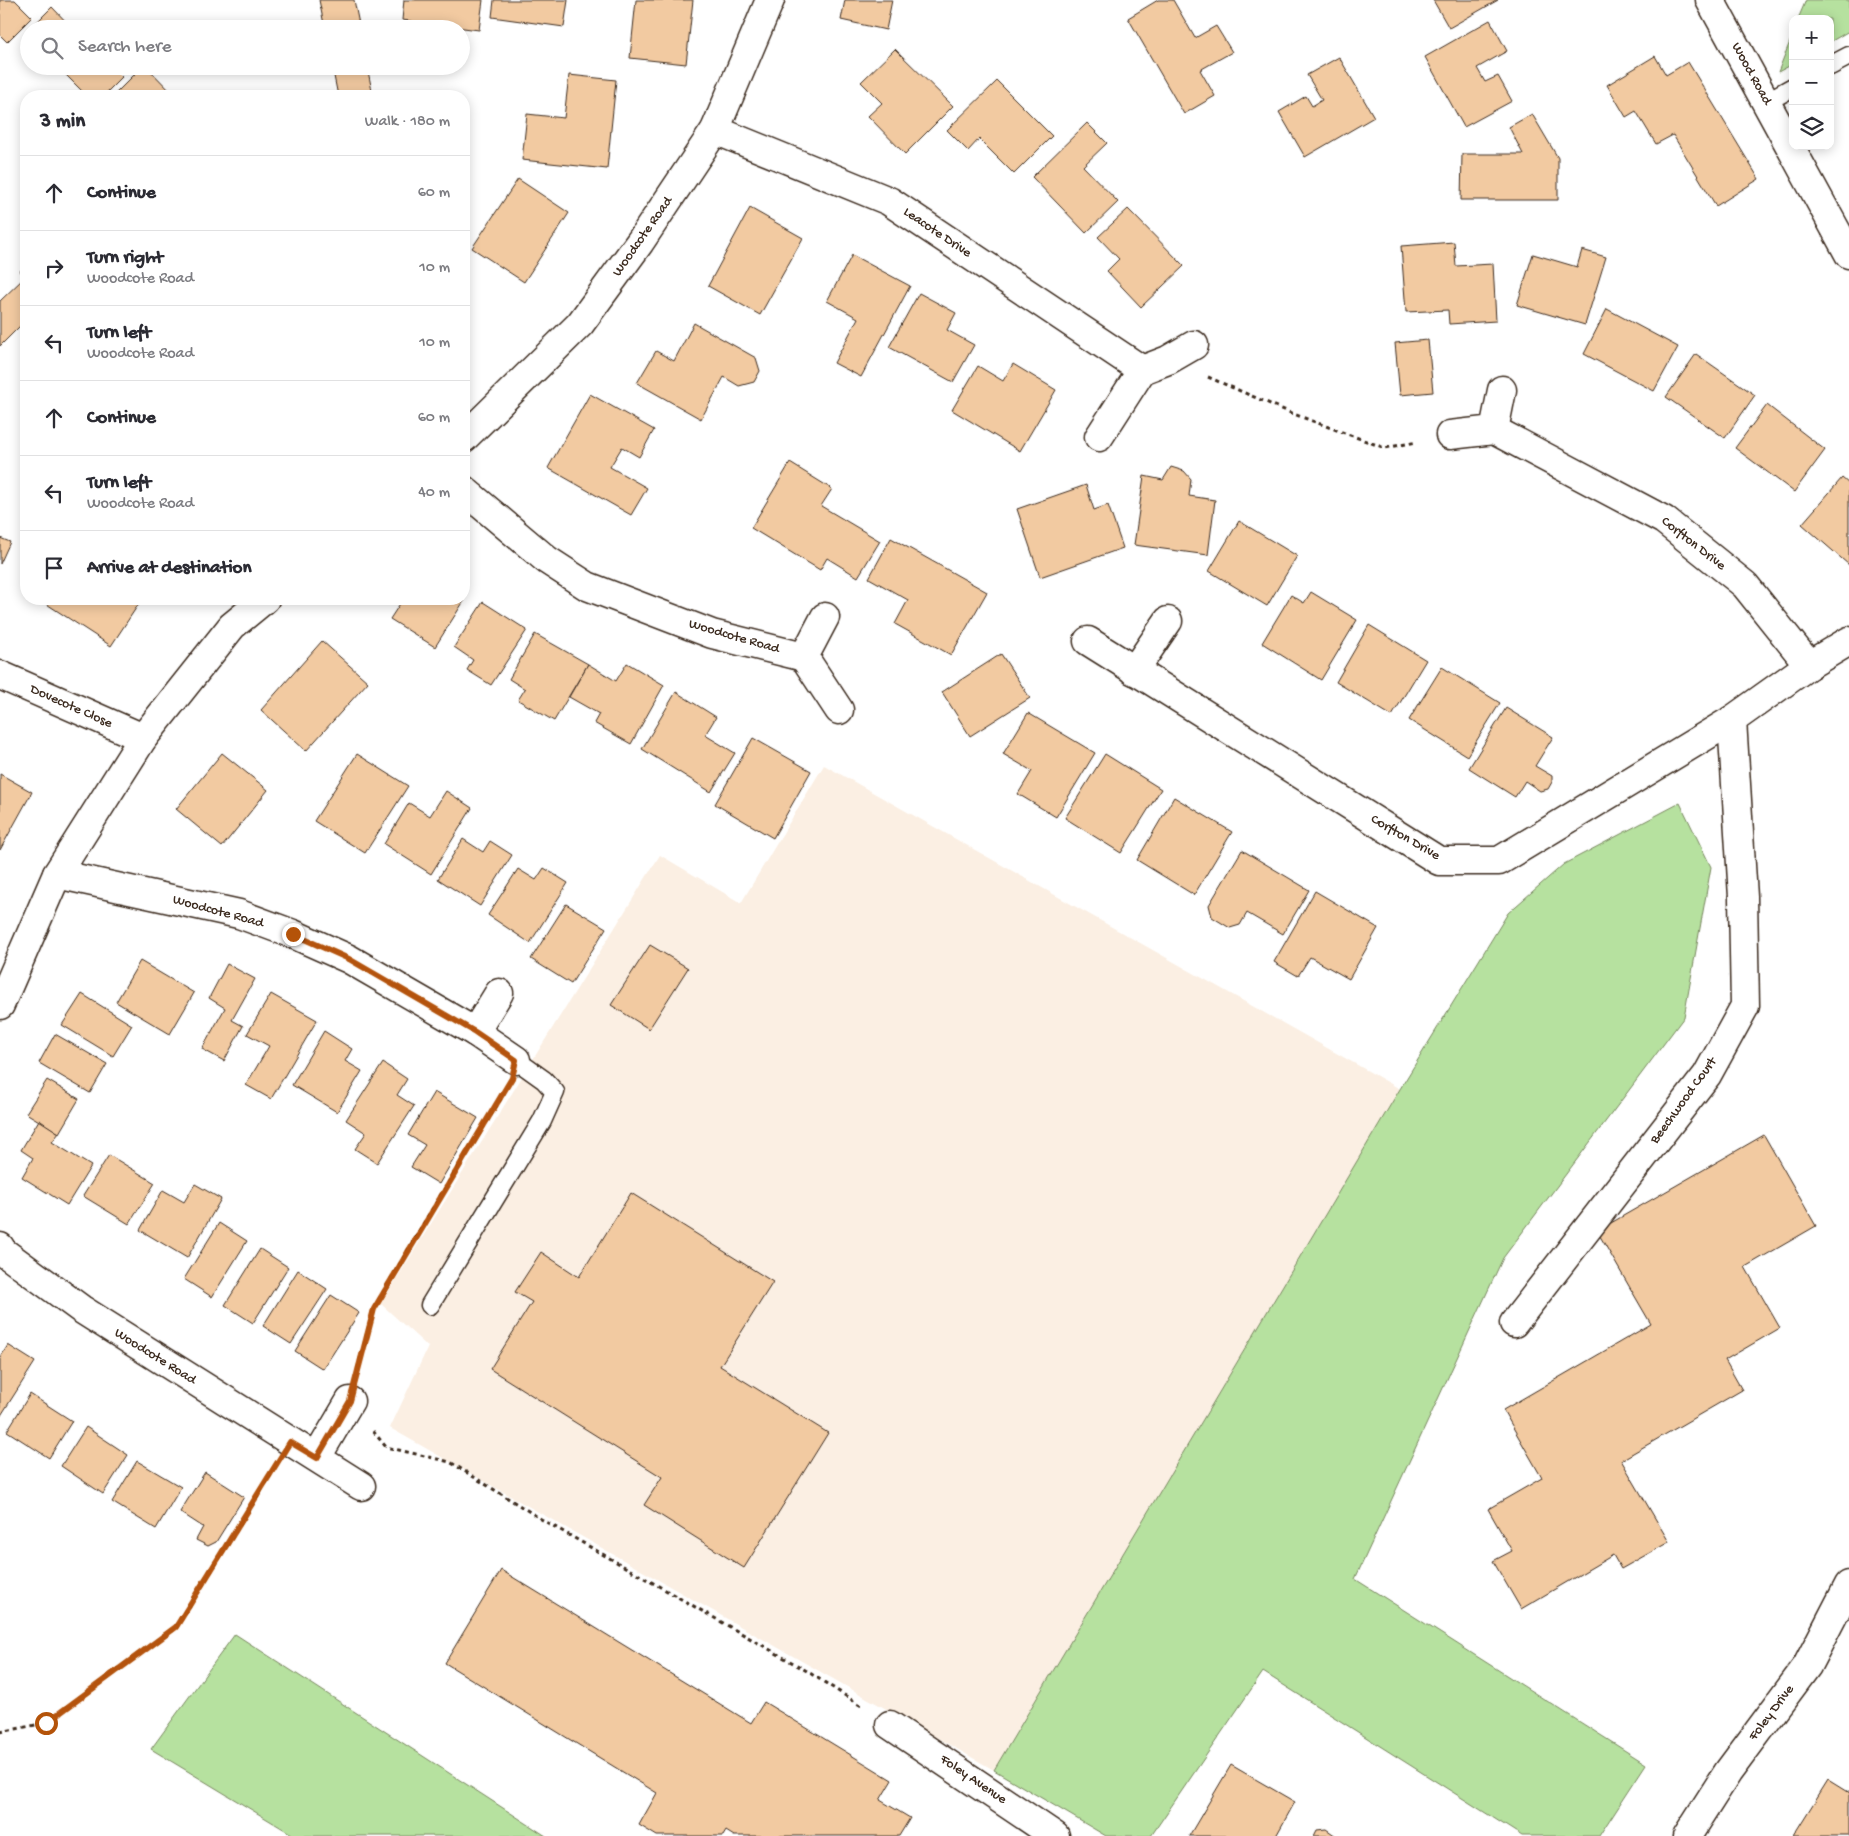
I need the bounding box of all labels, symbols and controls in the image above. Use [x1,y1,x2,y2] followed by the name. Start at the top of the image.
[1789,15,1834,150] map controls
[1789,15,1834,60] button: +
[20,20,470,75] search box
[38,34,66,62] icon: search
[78,36,172,59] text: Search here
[1727,40,1776,110] street label: Wood Road
[1789,60,1834,105] button: −
[1789,105,1834,150] button: layers
[40,110,85,135] text: 3 min
[365,113,450,132] text: Walk · 180 m
[40,179,68,207] icon: ahead
[87,182,156,205] text: Continue
[418,184,450,203] text: 60 m
[609,192,678,280] street label: Woodcote Road
[900,204,975,263] street label: Leacote Drive
[87,247,163,270] text: Turn right
[40,254,68,282] icon: right
[419,259,450,278] text: 10 m
[87,270,194,289] text: Woodcote Road
[87,322,151,345] text: Turn left
[40,329,68,357] icon: left
[419,334,450,353] text: 10 m
[87,345,194,364] text: Woodcote Road
[40,404,68,432] icon: ahead
[87,407,156,430] text: Continue
[418,409,450,428] text: 60 m
[87,472,151,495] text: Turn left
[40,479,68,507] icon: left
[418,484,450,503] text: 40 m
[87,495,194,514] text: Woodcote Road
[1657,513,1729,575] street label: Corfton Drive
[40,554,68,582] icon: arrive
[87,557,251,580] text: Arrive at destination
[687,616,783,659] street label: Woodcote Road
[26,681,116,733] street label: Dovecote Close
[1367,811,1444,865] street label: Corfton Drive
[171,892,267,933] street label: Woodcote Road
[282,923,305,946] route end
[1646,1053,1722,1148] street label: Beechwood Court
[111,1325,201,1390] street label: Woodcote Road
[1745,1681,1799,1745] street label: Foley Drive
[35,1712,58,1735] route start
[935,1751,1010,1809] street label: Foley Avenue

